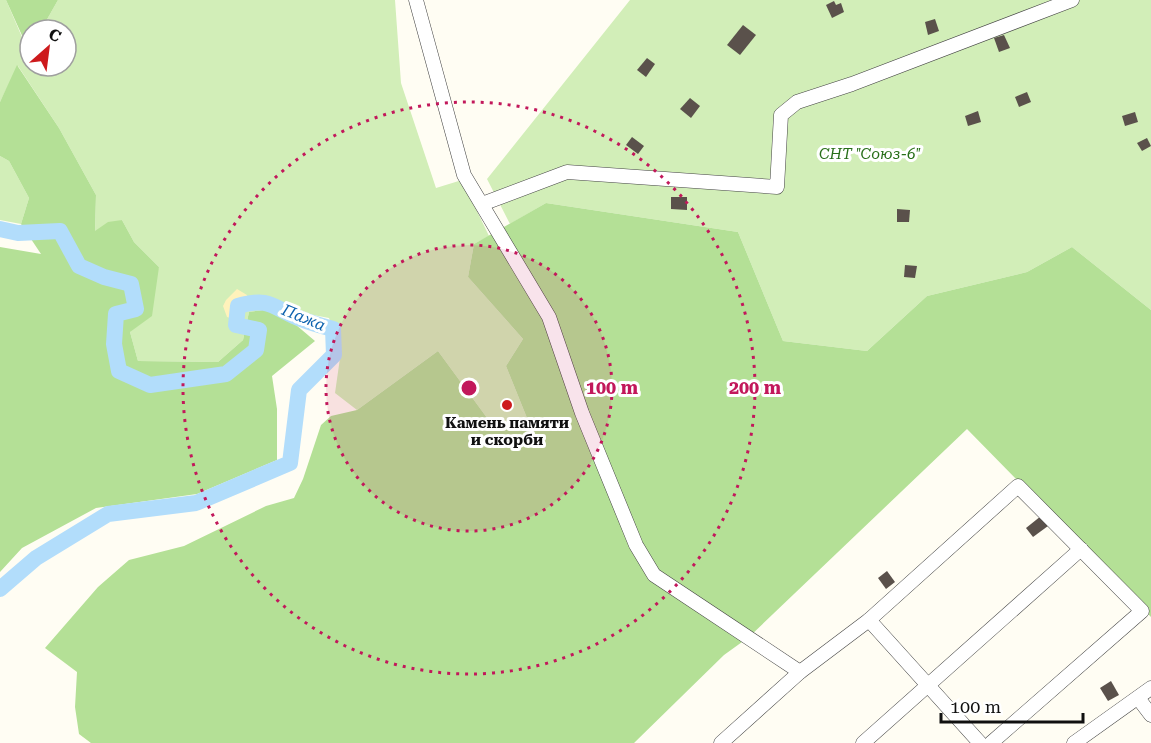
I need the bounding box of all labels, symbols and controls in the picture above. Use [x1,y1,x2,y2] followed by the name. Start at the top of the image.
[18,18,78,78] north arrow
[45,24,64,46] text: С
[819,145,921,163] park label: СНТ "Союз-6"
[278,300,329,335] water label: Пажа
[586,377,639,398] text: 100 m
[729,377,782,398] text: 200 m
[459,378,479,398] centre of rings
[500,398,514,412] marker: Камень памяти и скорби
[445,414,569,449] place label: Камень памяти и скорби
[941,686,1084,724] scale bar
[950,696,1001,717] text: 100 m

